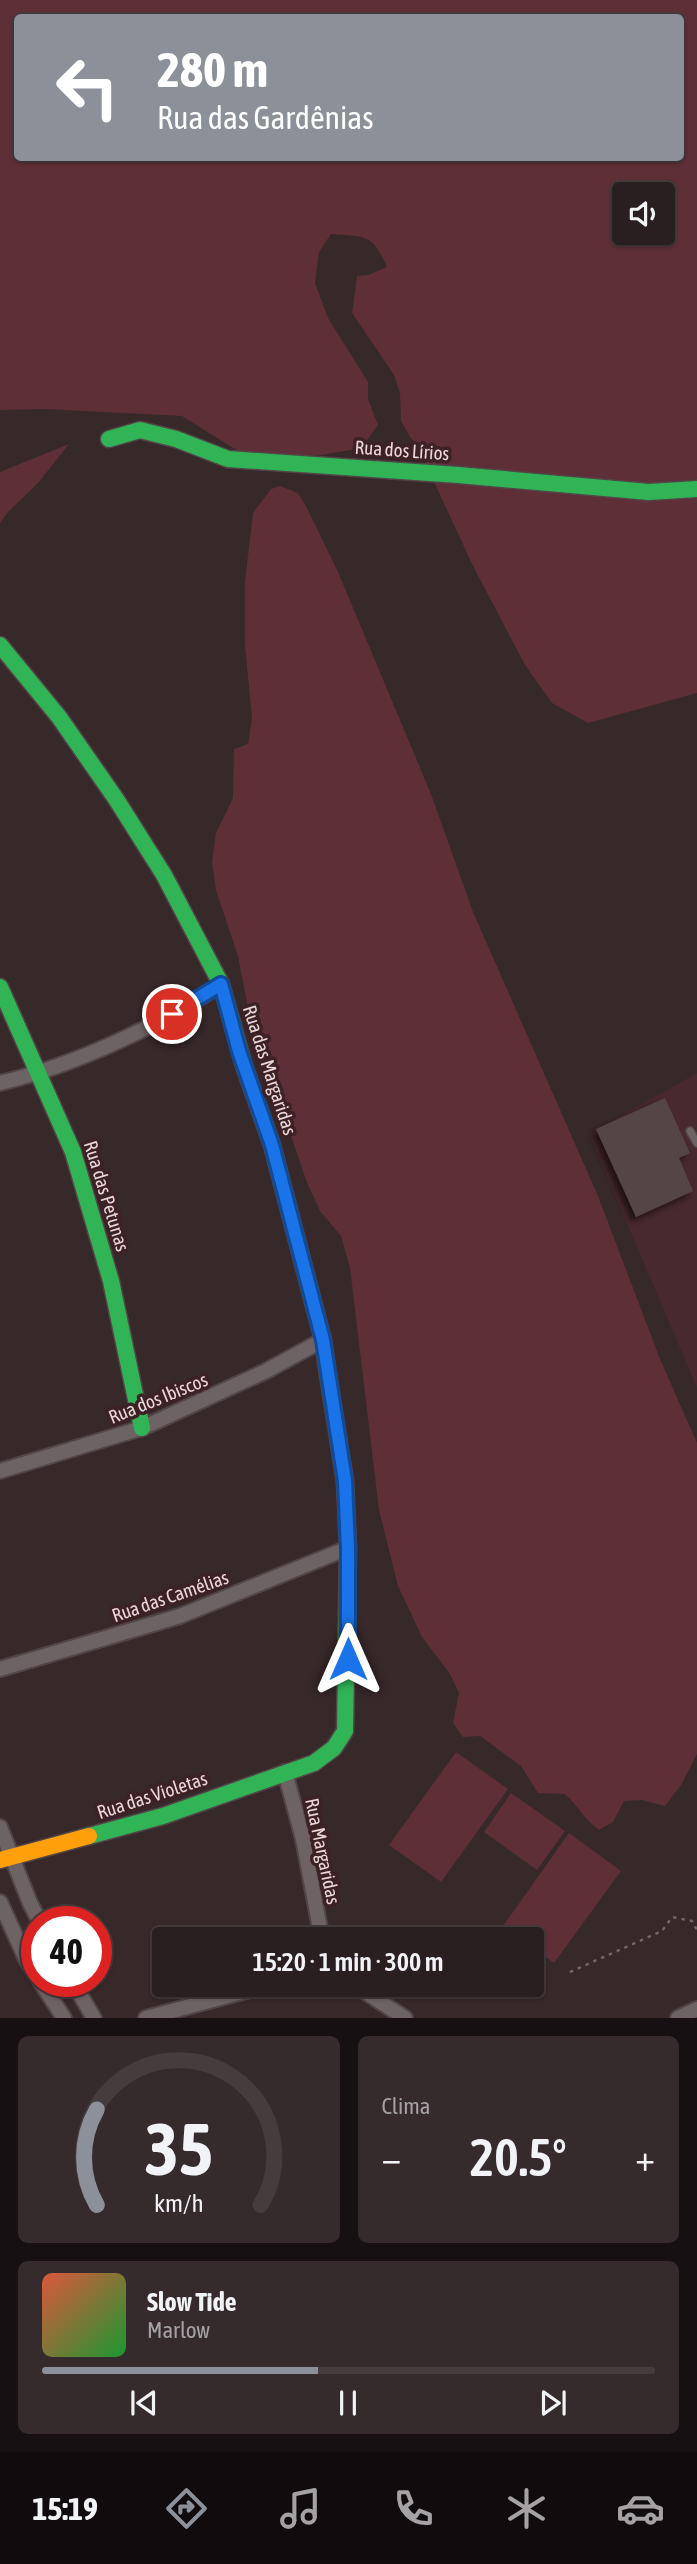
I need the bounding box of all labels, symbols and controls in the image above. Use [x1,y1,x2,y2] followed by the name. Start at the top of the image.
[157,41,268,97] text: 280 m
[42,42,133,133] icon: left
[157,99,373,136] text: Rua das Gardênias
[612,182,675,245] map controls
[612,182,675,245] button: sound
[354,436,450,464] street label: Rua dos Lírios
[142,984,202,1044] pin
[153,995,191,1033] icon: arrive
[239,1002,301,1138] street label: Rua das Margaridas
[80,1138,134,1254] street label: Rua das Petunas
[105,1368,211,1428] street label: Rua dos Ibiscos
[109,1566,231,1626] street label: Rua das Camélias
[311,1622,385,1696] position arrow
[94,1767,210,1823] street label: Rua das Violetas
[301,1796,345,1906] street label: Rua Margaridas
[21,1906,112,1997] speed limit sign: 40
[253,1947,443,1977] text: 15:20 · 1 min · 300 m
[382,2093,431,2119] text: Clima
[145,2108,213,2191] text: 35
[470,2127,567,2187] text: 20.5°
[382,2136,401,2179] text: −
[635,2136,655,2179] text: +
[154,2189,204,2217] text: km/h
[147,2287,237,2317] text: Slow Tide
[147,2317,210,2343] text: Marlow
[125,2384,163,2422] icon: previous
[329,2384,367,2422] icon: pause
[534,2384,572,2422] icon: next
[162,2484,211,2533] icon: directions
[276,2484,325,2533] icon: music
[389,2484,438,2533] icon: phone
[502,2484,551,2533] icon: climate
[616,2484,665,2533] icon: car
[32,2490,98,2527] text: 15:19

